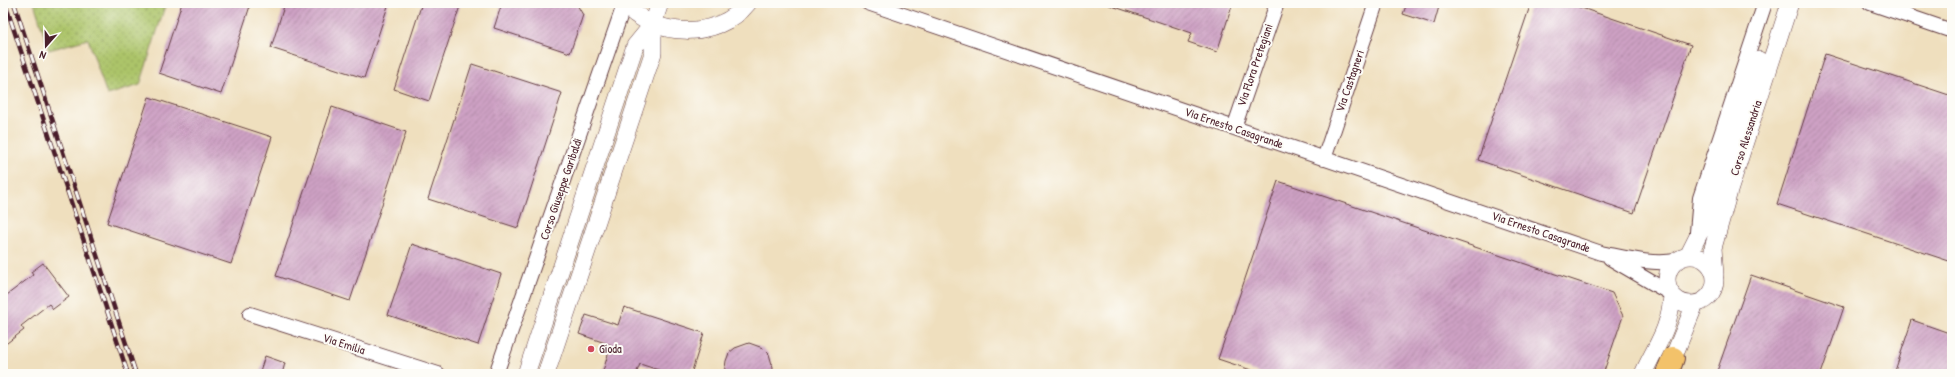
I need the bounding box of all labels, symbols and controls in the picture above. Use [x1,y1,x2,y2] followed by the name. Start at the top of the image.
[1232,21,1277,108] street label: Via Flora Pretegiani
[26,26,66,66] north arrow
[37,48,48,63] text: N
[1331,48,1368,114] street label: Via Castagneri
[1725,98,1766,178] street label: Corso Alessandria
[1182,103,1286,152] street label: Via Ernesto Casagrande
[535,136,586,242] street label: Corso Giuseppe Garibaldi
[1489,207,1593,256] street label: Via Ernesto Casagrande
[321,329,368,358] street label: Via Emilia
[599,340,622,357] place label: Gioda
[586,344,596,354] marker: Gioda

